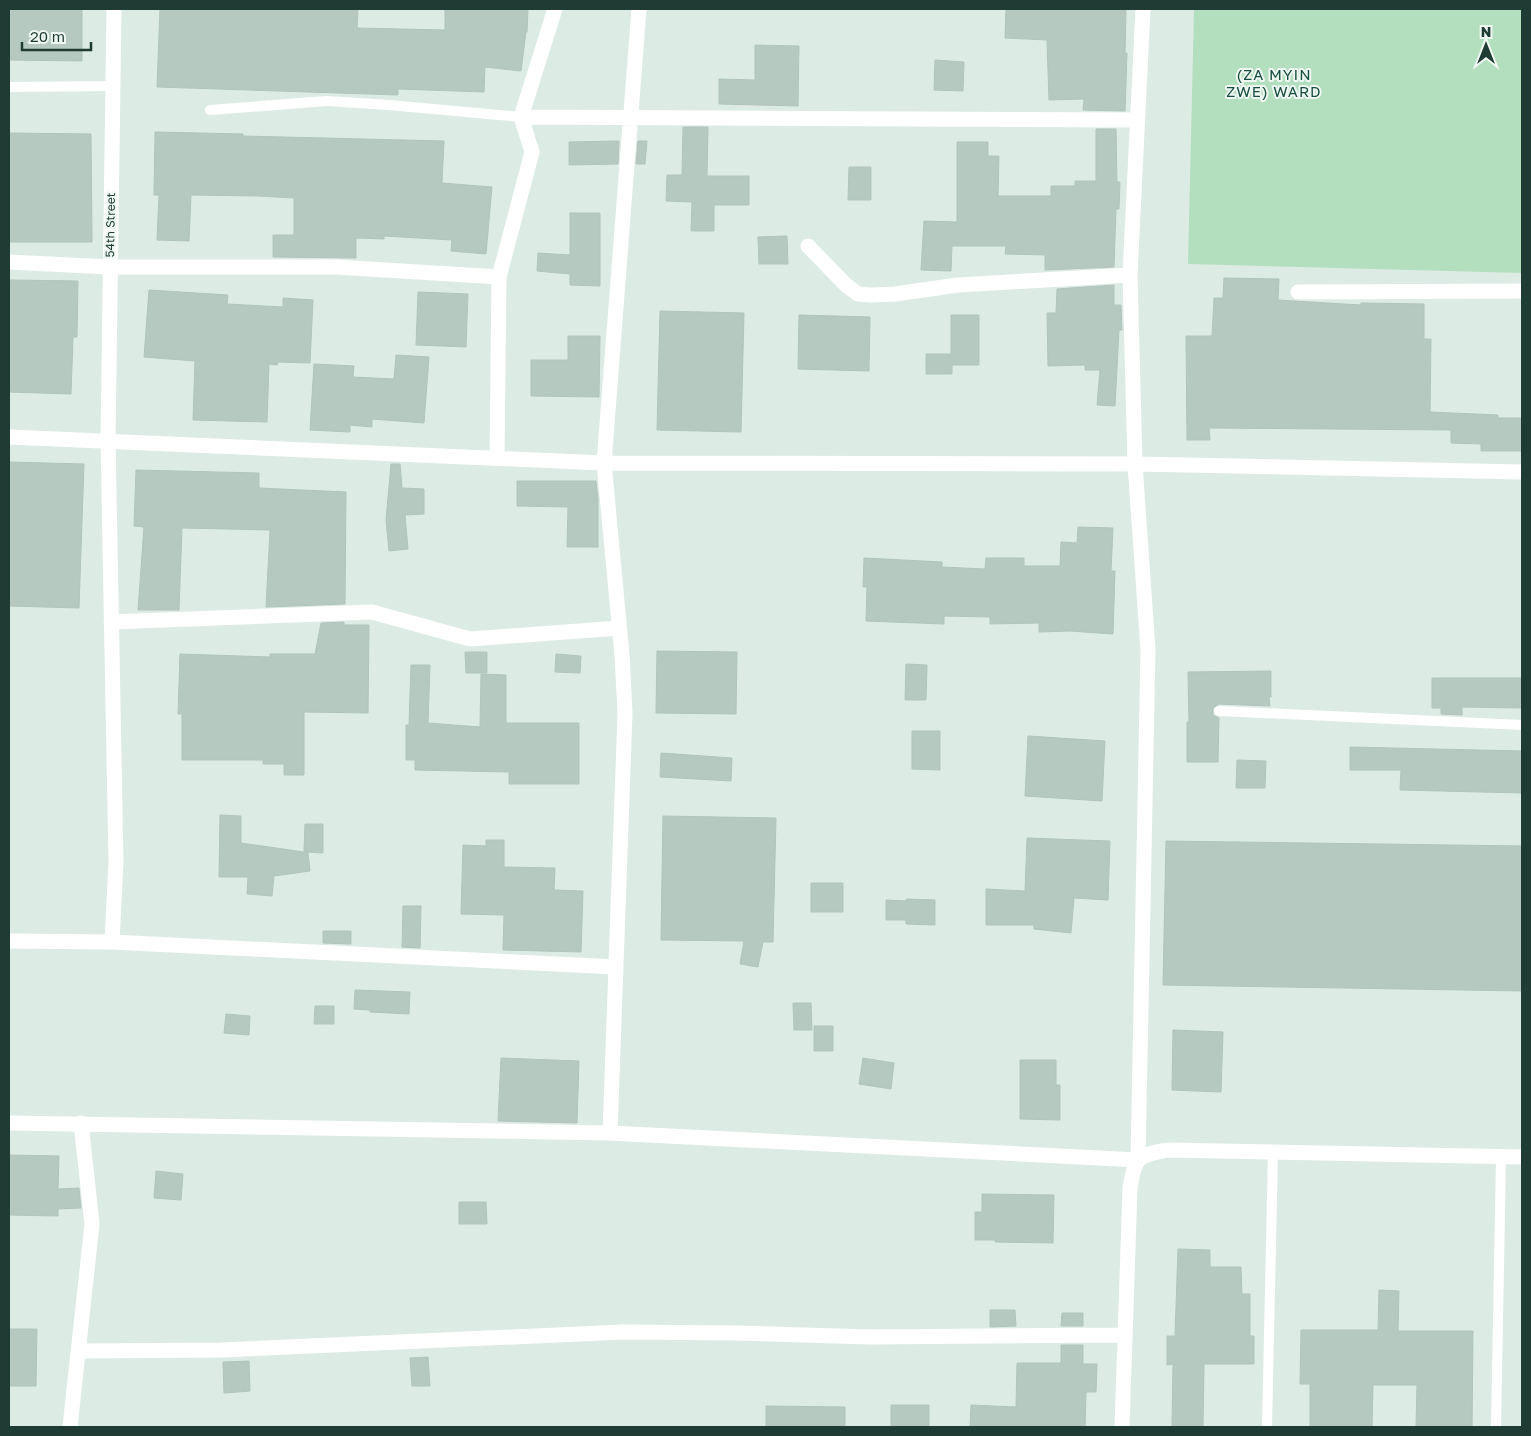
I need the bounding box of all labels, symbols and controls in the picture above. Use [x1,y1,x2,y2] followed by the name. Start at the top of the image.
[22,20,91,52] scale bar
[1461,20,1511,70] north arrow
[1481,23,1491,40] text: N
[30,27,65,45] text: 20 m
[1226,65,1322,100] district label: (ZA MYIN ZWE) WARD
[102,192,118,258] street label: 54th Street

